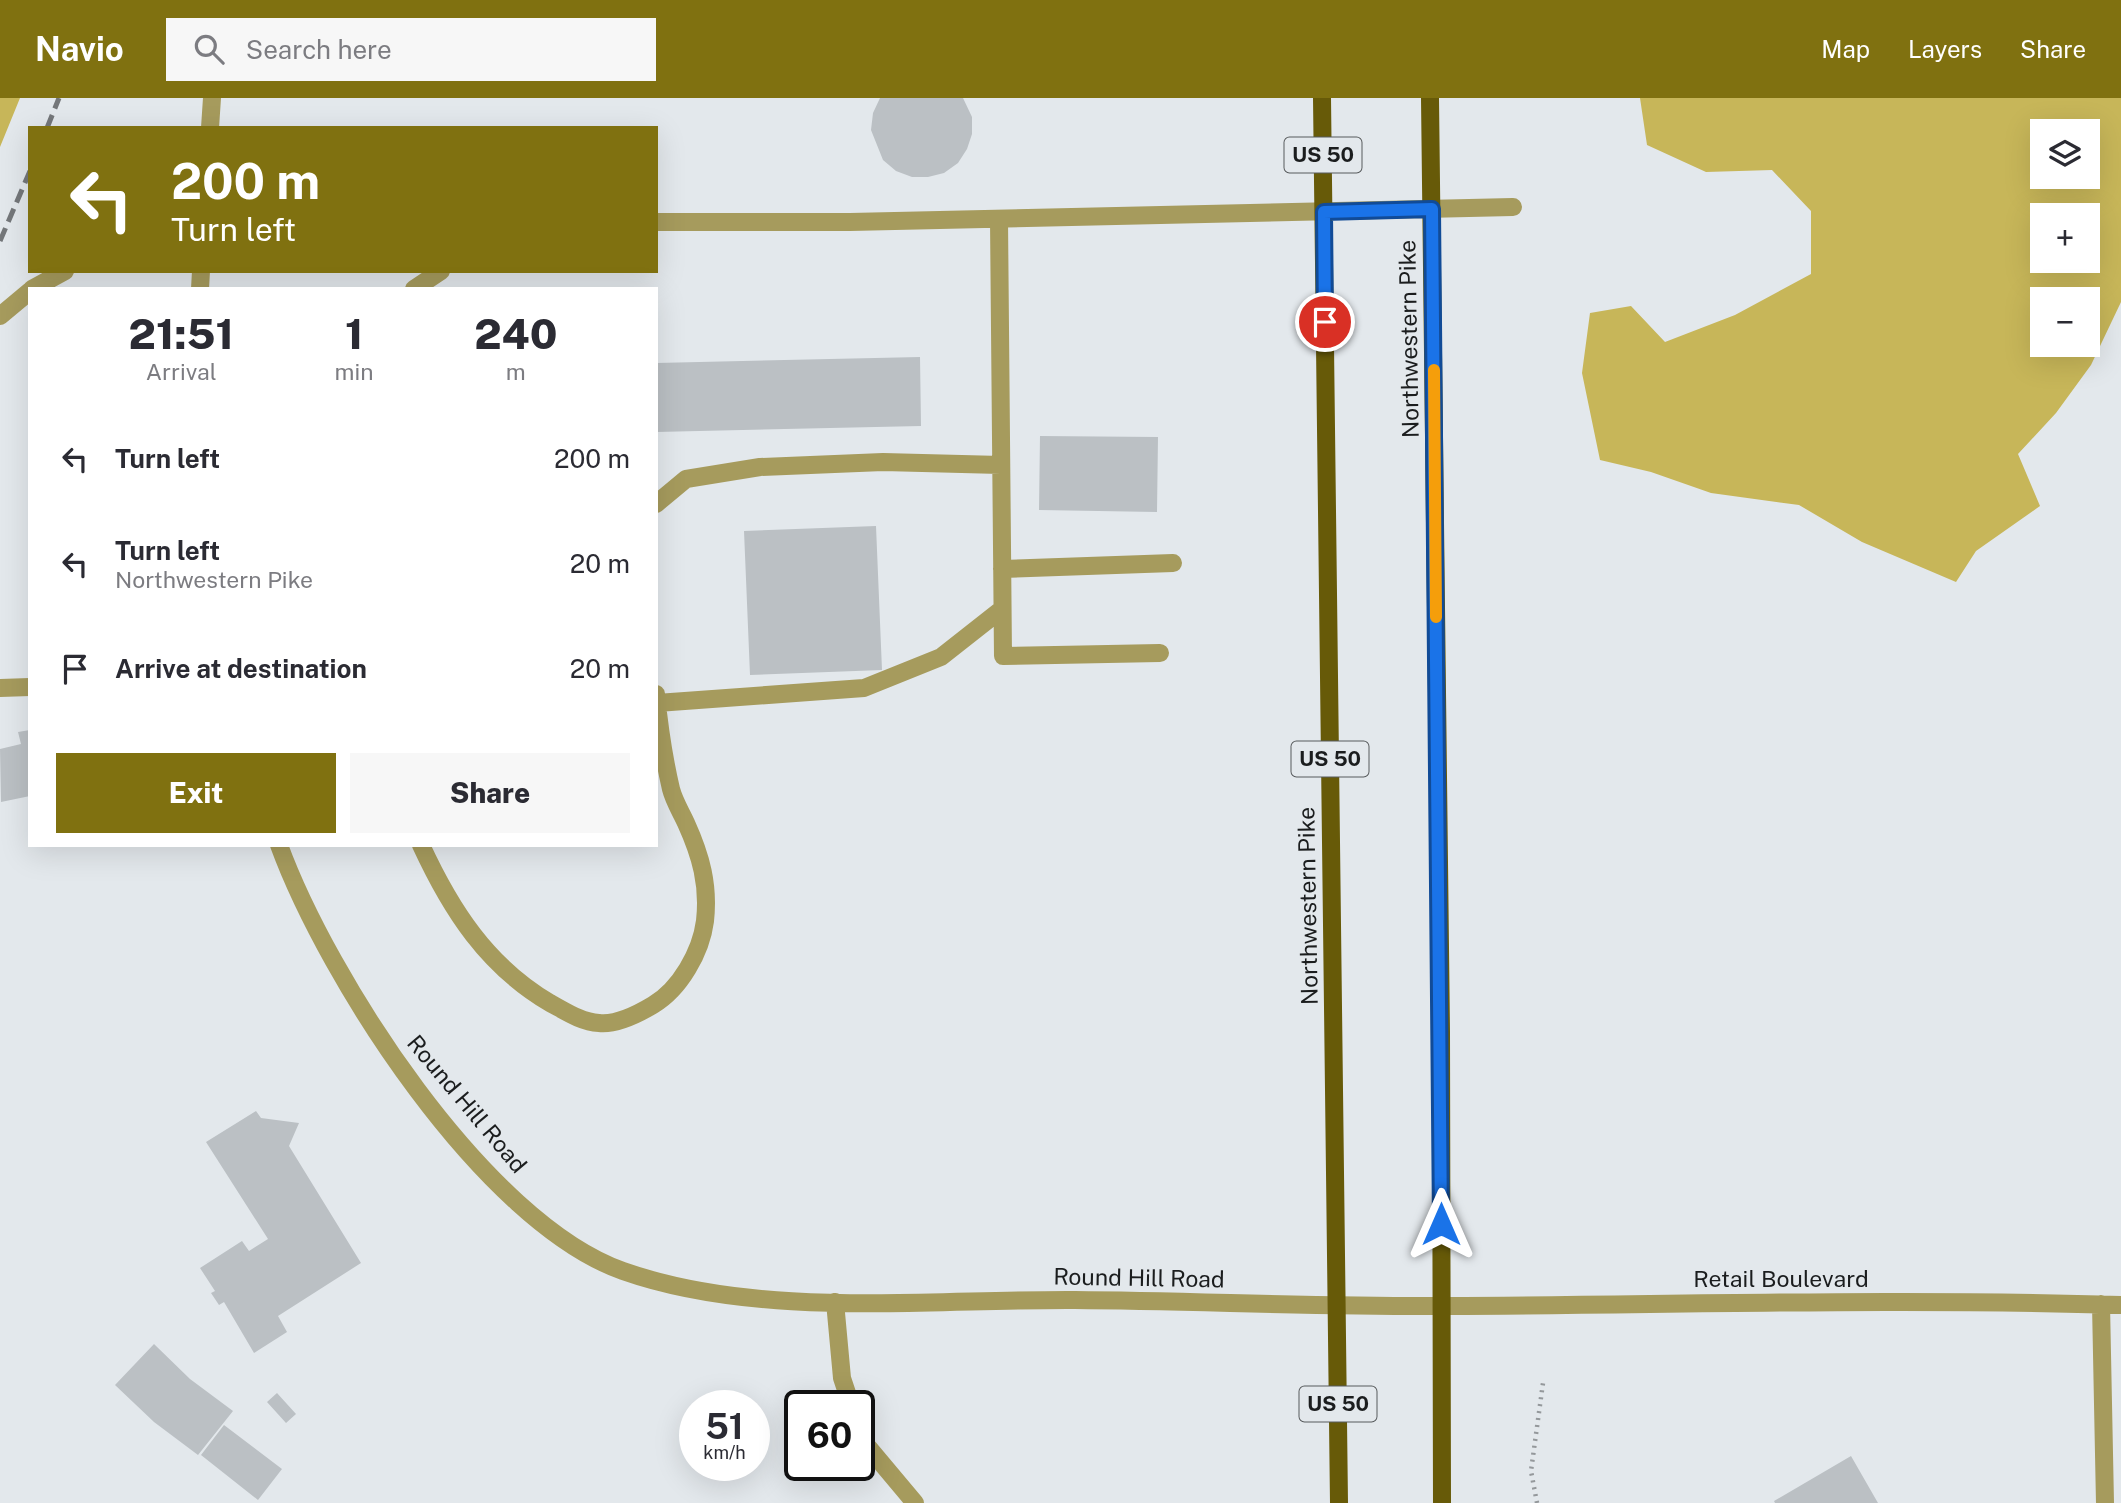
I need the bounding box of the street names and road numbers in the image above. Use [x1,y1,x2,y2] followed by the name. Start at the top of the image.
[1284,138,1362,172] road number: US 50
[1393,240,1424,438] street label: Northwestern Pike
[1292,742,1368,776] road number: US 50
[1292,807,1323,1005] street label: Northwestern Pike
[402,1029,533,1178] street label: Round Hill Road
[1053,1263,1225,1292] street label: Round Hill Road
[1693,1265,1869,1292] street label: Retail Boulevard
[1300,1386,1376,1422] road number: US 50

